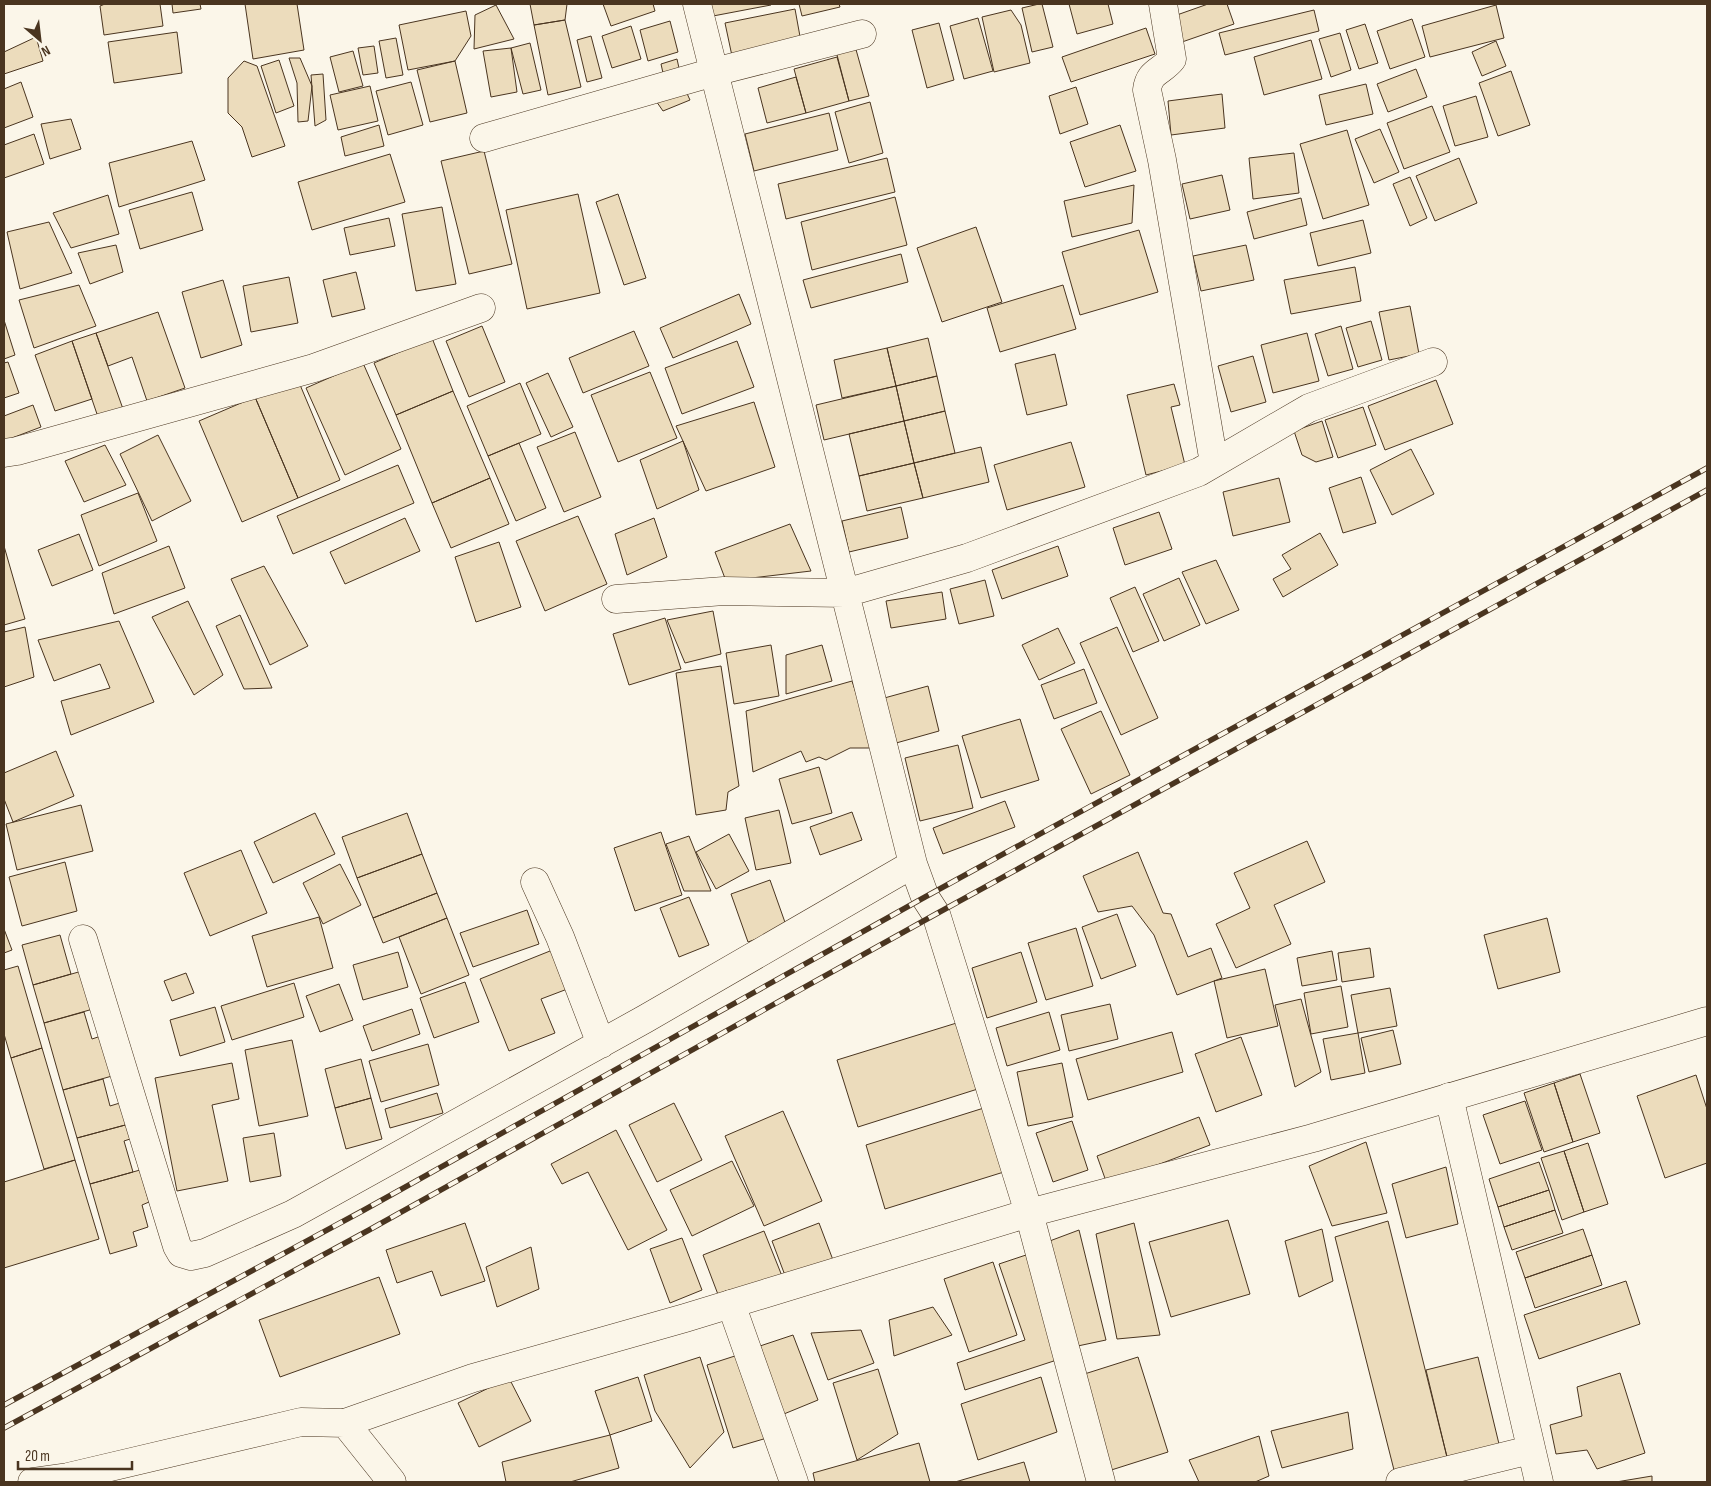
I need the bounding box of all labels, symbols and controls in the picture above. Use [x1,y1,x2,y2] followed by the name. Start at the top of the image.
[15,15,65,65] north arrow
[39,42,53,60] text: N
[18,1438,131,1470] scale bar
[25,1447,50,1466] text: 20 m

